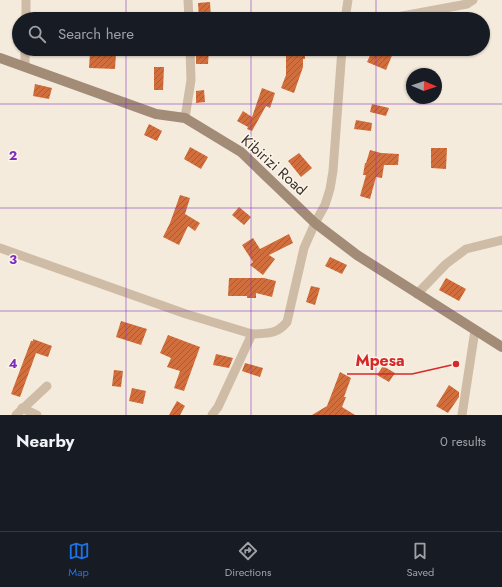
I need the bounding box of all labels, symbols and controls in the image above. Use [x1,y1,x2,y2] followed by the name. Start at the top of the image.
[12,12,490,56] search box
[26,23,48,45] icon: search
[58,23,134,45] text: Search here
[406,68,442,104] north arrow
[236,130,312,200] street label: Kibirizi Road
[9,146,17,165] text: 2
[9,250,17,269] text: 3
[347,346,412,374] callout: Mpesa
[355,349,405,372] text: Mpesa
[8,354,18,373] text: 4
[16,429,74,453] text: Nearby
[440,432,486,451] text: 0 results
[68,540,90,580] tab: Map
[225,540,271,580] tab: Directions
[407,540,434,580] tab: Saved

